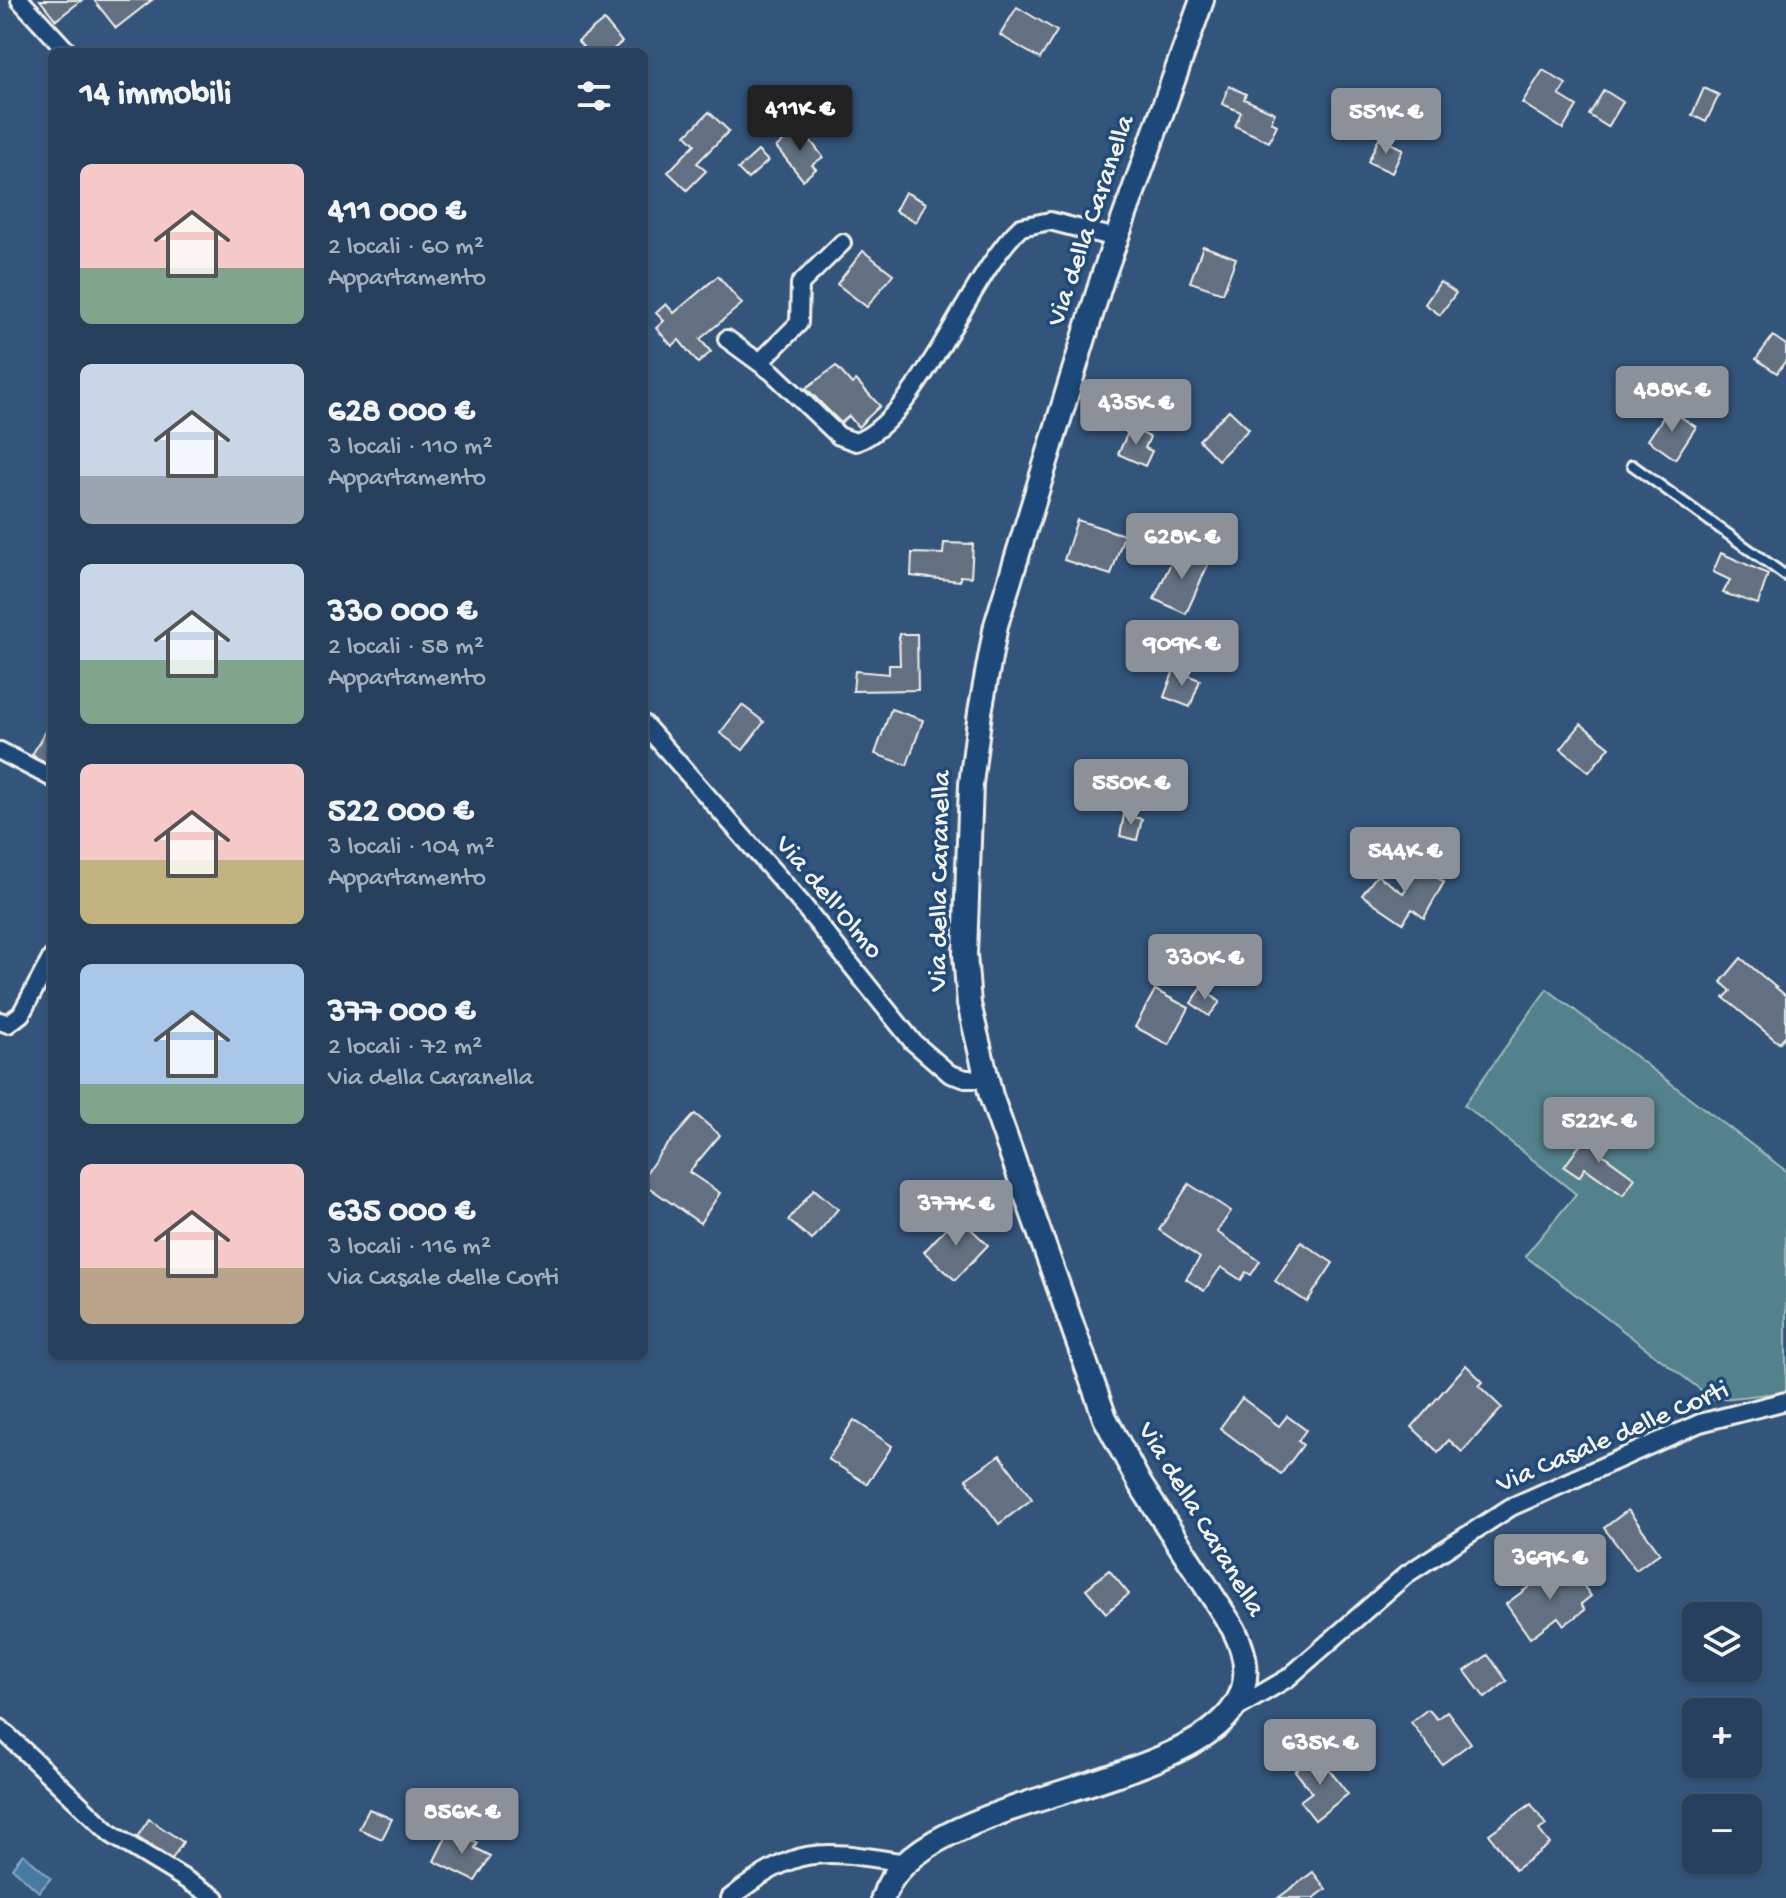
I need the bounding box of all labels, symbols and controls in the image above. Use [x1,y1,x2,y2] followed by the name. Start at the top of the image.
[572,74,616,118] icon: filters
[80,76,231,116] text: 14 immobili
[735,85,865,153] pin: 411K €
[1321,88,1451,156] pin: 551K €
[765,95,835,126] text: 411K €
[1349,98,1423,129] text: 551K €
[1040,110,1144,332] street label: Via della Caranella
[328,193,466,233] text: 411 000 €
[144,196,240,292] icon: home
[328,233,484,264] text: 2 locali · 60 m²
[328,264,486,295] text: Appartamento
[1607,366,1737,434] pin: 488K €
[1634,376,1710,407] text: 488K €
[1071,379,1201,447] pin: 435K €
[1098,389,1174,420] text: 435K €
[328,393,475,433] text: 628 000 €
[144,396,240,492] icon: home
[328,433,493,464] text: 3 locali · 110 m²
[328,464,486,495] text: Appartamento
[1117,513,1247,581] pin: 628K €
[1144,523,1220,554] text: 628K €
[328,593,477,633] text: 330 000 €
[144,596,240,692] icon: home
[1117,620,1247,688] pin: 909K €
[1144,630,1220,661] text: 909K €
[328,633,484,664] text: 2 locali · 58 m²
[328,664,486,695] text: Appartamento
[1066,759,1196,827] pin: 550K €
[923,769,959,993] street label: Via della Caranella
[1092,769,1170,800] text: 550K €
[328,793,473,833] text: 522 000 €
[144,796,240,892] icon: home
[1340,827,1470,895] pin: 544K €
[766,829,889,967] street label: Via dell'Olmo
[328,833,494,864] text: 3 locali · 104 m²
[1368,837,1442,868] text: 544K €
[328,864,486,895] text: Appartamento
[1140,934,1270,1002] pin: 330K €
[1166,944,1244,975] text: 330K €
[328,993,475,1033] text: 377 000 €
[144,996,240,1092] icon: home
[328,1033,482,1064] text: 2 locali · 72 m²
[328,1064,533,1095] text: Via della Caranella
[1534,1097,1664,1165] pin: 522K €
[1561,1107,1637,1138] text: 522K €
[891,1180,1021,1248] pin: 377K €
[918,1190,994,1221] text: 377K €
[328,1193,475,1233] text: 635 000 €
[144,1196,240,1292] icon: home
[328,1233,491,1264] text: 3 locali · 116 m²
[328,1264,559,1295] text: Via Casale delle Corti
[1491,1374,1734,1502] street label: Via Casale delle Corti
[1128,1416,1272,1624] street label: Via della Caranella
[1485,1534,1615,1602] pin: 369K €
[1512,1544,1588,1575] text: 369K €
[1682,1602,1762,1874] map controls
[1682,1602,1762,1682] button: layers
[1682,1698,1762,1778] button: +
[1255,1719,1385,1787] pin: 635K €
[1282,1729,1358,1760] text: 635K €
[397,1788,527,1856] pin: 856K €
[1682,1794,1762,1874] button: −
[423,1798,501,1829] text: 856K €

